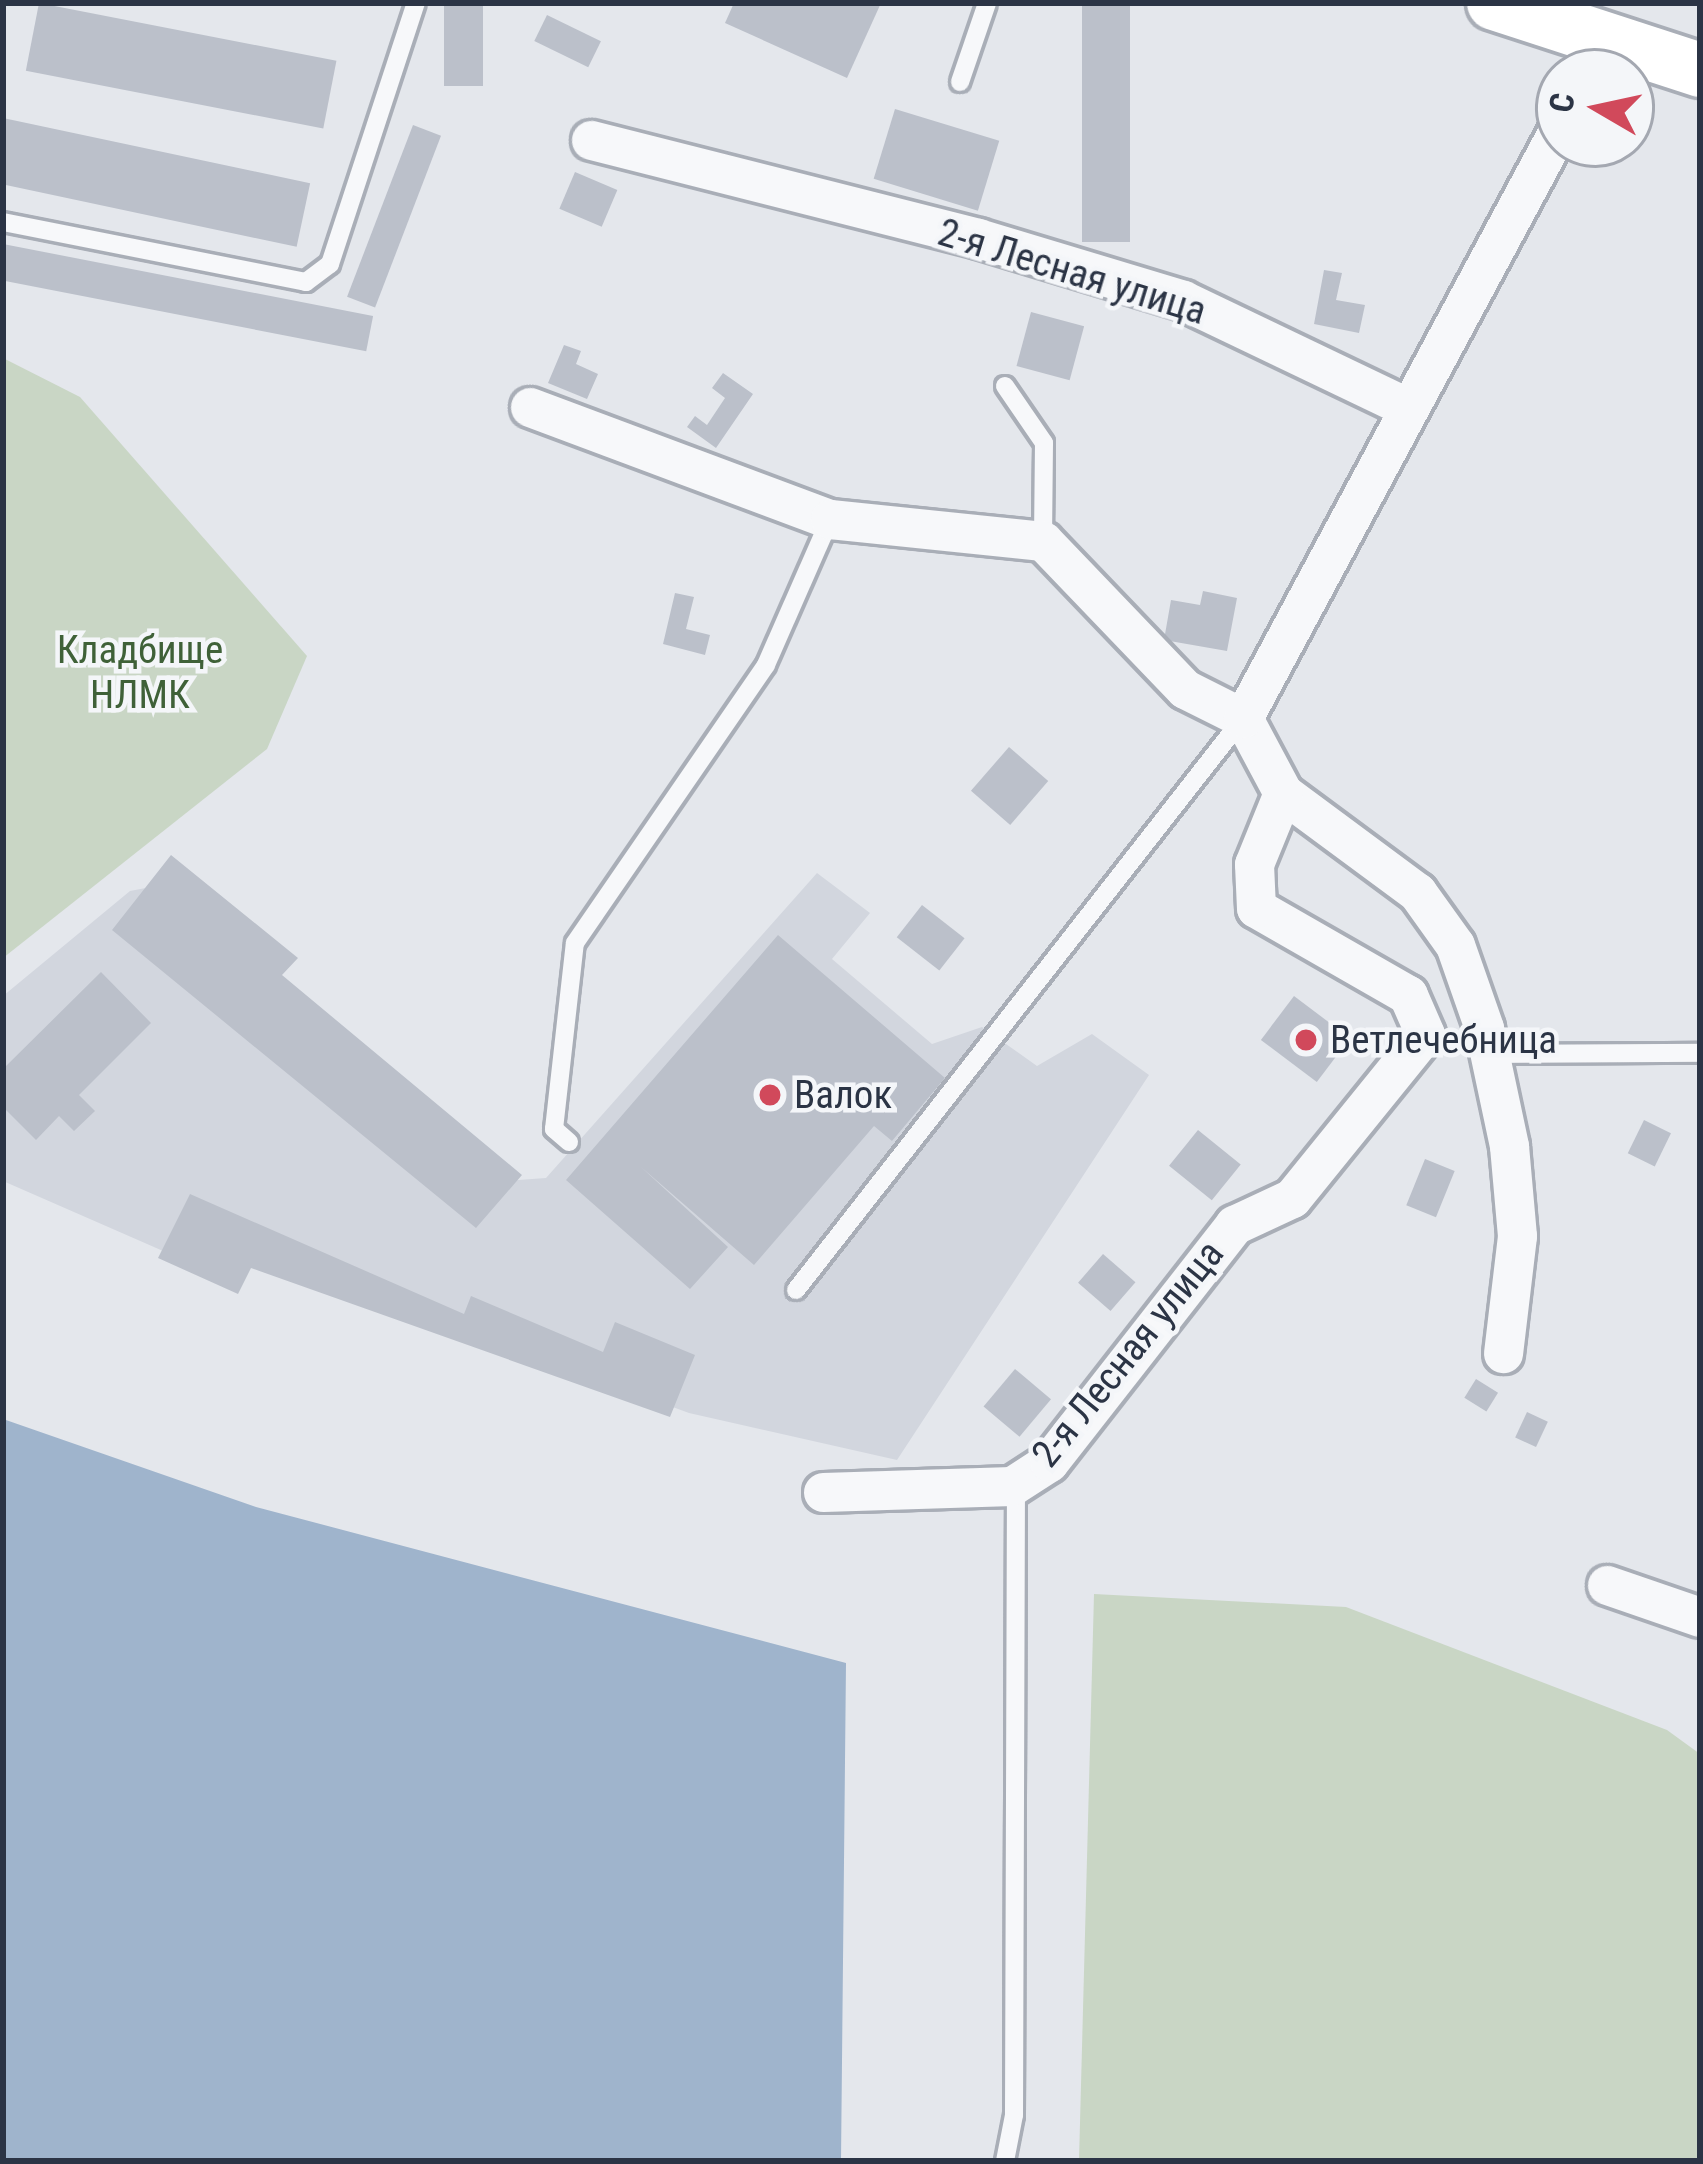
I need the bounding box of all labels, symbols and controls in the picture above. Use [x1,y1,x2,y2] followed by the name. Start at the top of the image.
[1535,48,1655,168] north arrow
[1541,90,1583,115] text: С
[932,209,1212,335] street label: 2-я Лесная улица
[57,628,223,719] park label: Кладбище НЛМК
[1330,1017,1557,1063] place label: Ветлечебница
[1293,1027,1319,1053] marker: Ветлечебница
[794,1072,892,1118] place label: Валок
[757,1082,783,1108] marker: Валок
[1022,1231,1234,1477] street label: 2-я Лесная улица

